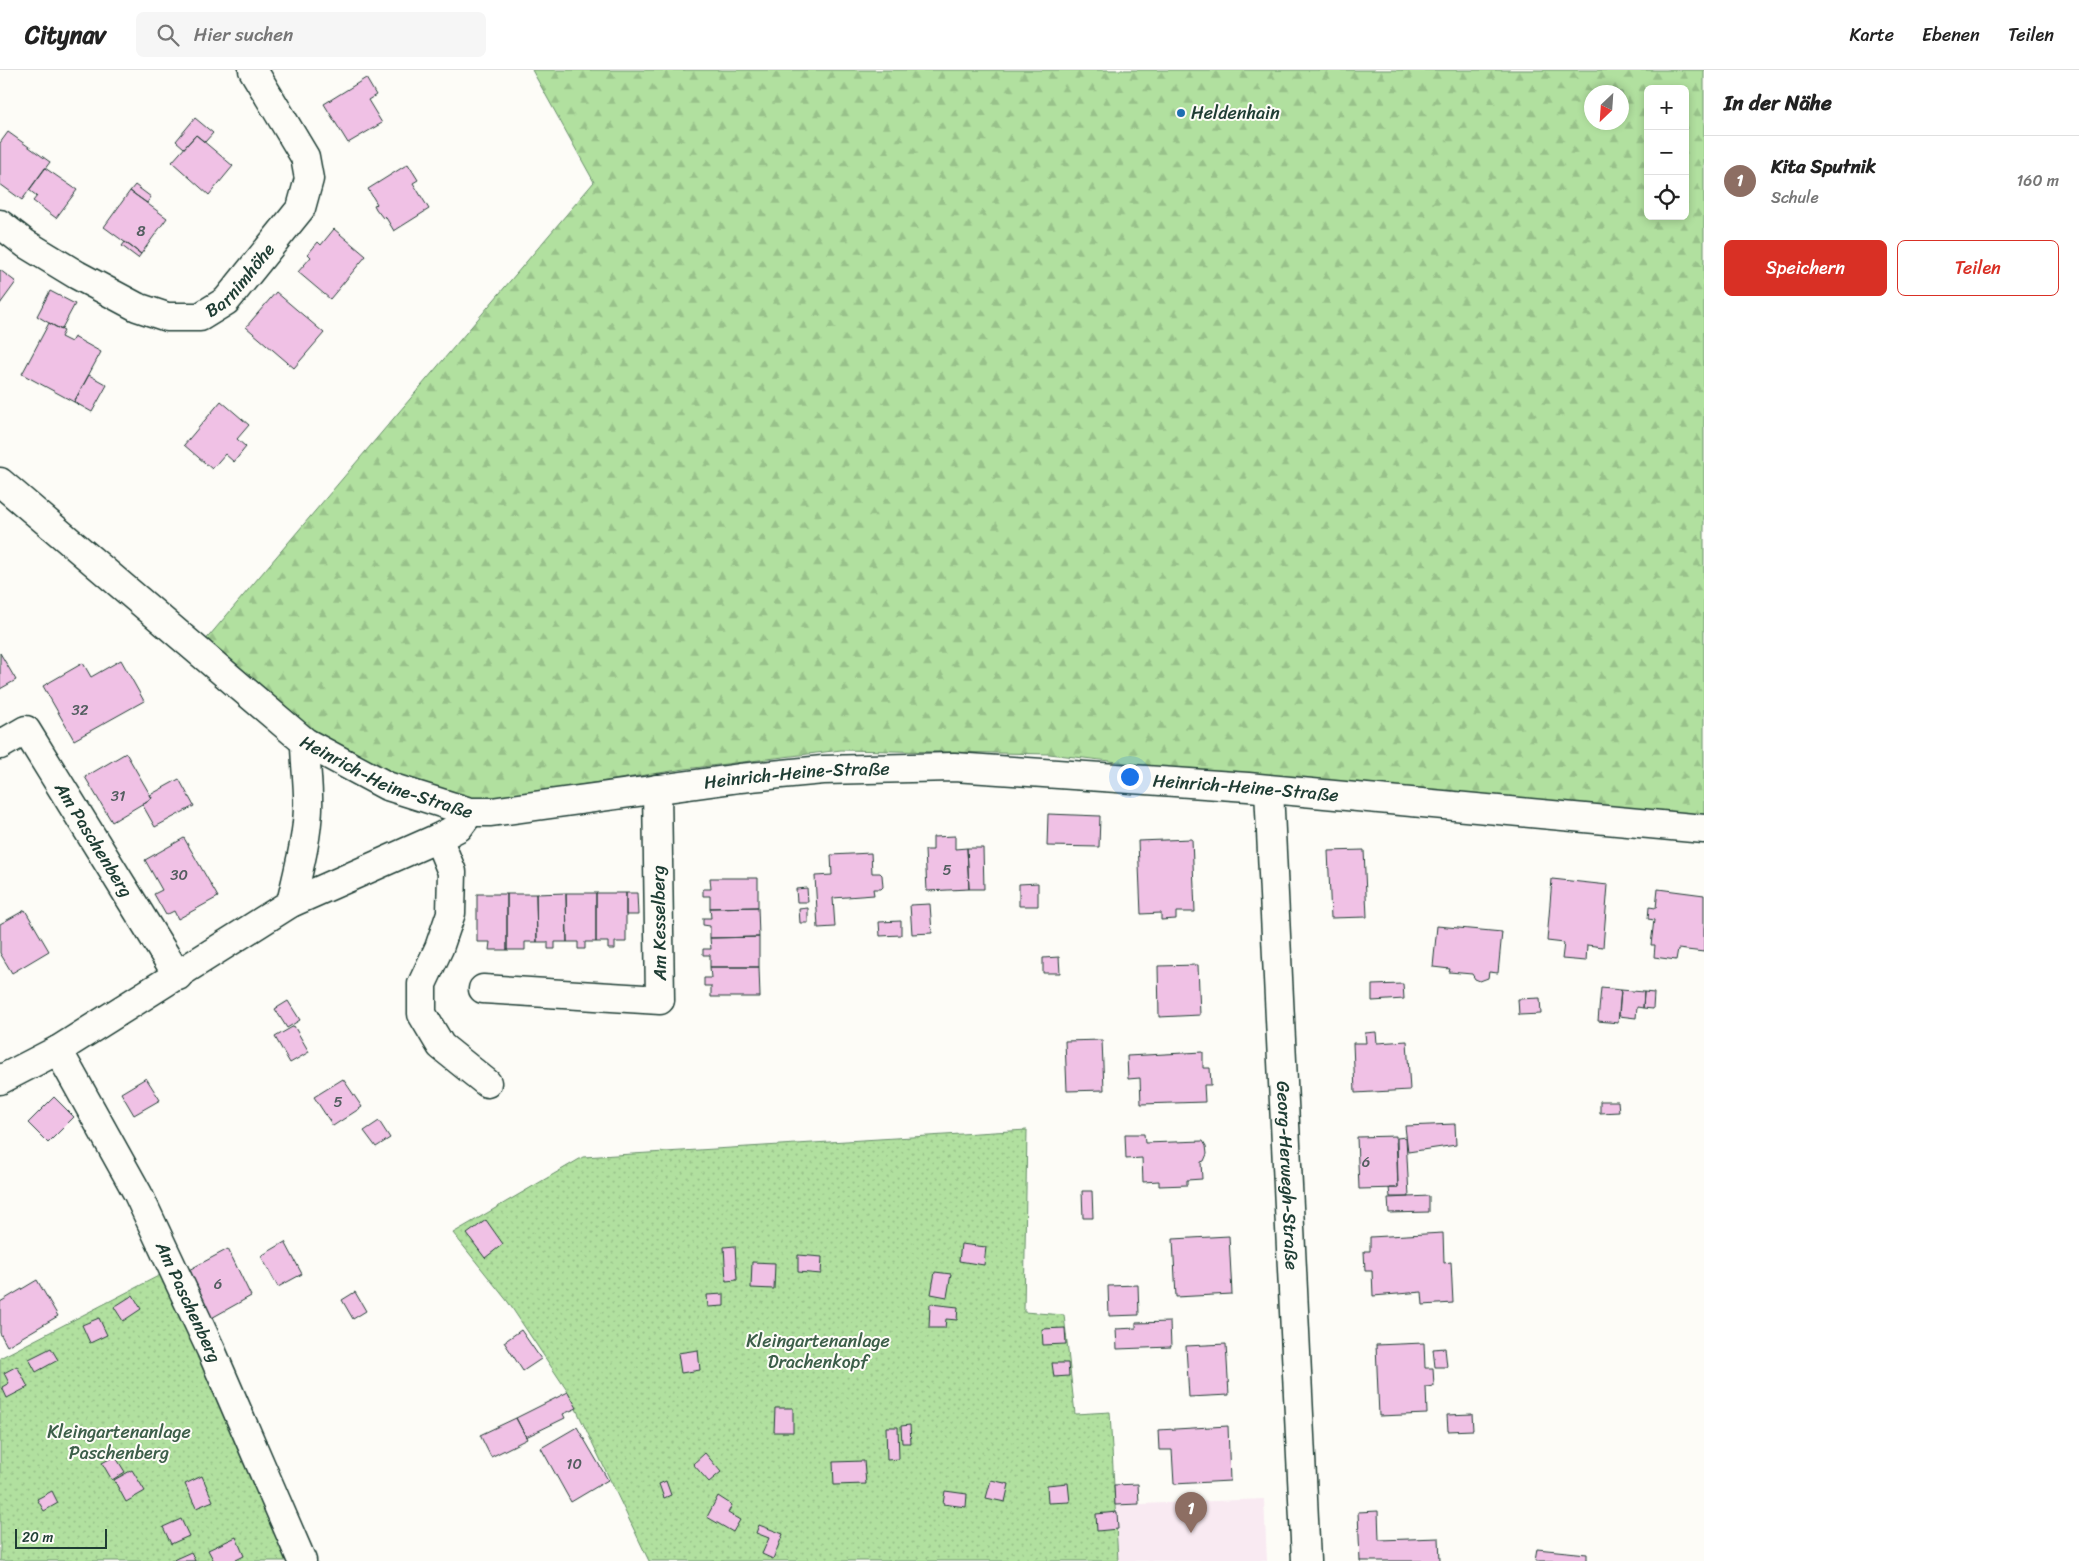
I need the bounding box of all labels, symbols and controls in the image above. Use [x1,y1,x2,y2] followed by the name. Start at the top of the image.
[136,12,486,57] search box
[25,14,106,56] text: Citynav
[194,18,293,51] text: Hier suchen
[1850,19,1894,51] text: Karte
[1922,19,1980,51] text: Ebenen
[2008,19,2054,51] text: Teilen
[154,21,182,49] icon: search
[1724,84,1832,122] text: In der Nähe
[1584,85,1629,130] north arrow
[1644,85,1689,220] map controls
[1644,85,1689,130] button: +
[1191,97,1280,129] place label: Heldenhain
[1175,107,1187,119] marker: Heldenhain
[1644,130,1689,175] button: −
[1771,150,1876,183] text: Kita Sputnik
[1737,166,1743,195] text: 1
[2016,166,2059,195] text: 160 m
[1644,175,1689,220] button: locate
[1771,183,1819,212] text: Schule
[136,218,146,244] house number: 8
[199,236,283,326] street label: Barnimhöhe
[1724,240,1887,296] button: Speichern
[1897,240,2059,296] button: Teilen
[72,697,89,723] house number: 32
[294,726,477,828] street label: Heinrich-Heine-Straße
[702,752,890,799] street label: Heinrich-Heine-Straße
[1117,764,1143,790] your location
[1152,765,1340,811] street label: Heinrich-Heine-Straße
[45,775,142,904] street label: Am Paschenberg
[111,783,125,809] house number: 31
[942,857,952,883] house number: 5
[170,862,188,888] house number: 30
[642,865,676,982] street label: Am Kesselberg
[1267,1080,1308,1271] street label: Georg-Herwegh-Straße
[333,1089,343,1115] house number: 5
[1362,1149,1370,1175] house number: 6
[146,1235,231,1368] street label: Am Paschenberg
[214,1271,222,1297] house number: 6
[746,1325,890,1378] park label: Kleingartenanlage Drachenkopf
[47,1416,191,1469] park label: Kleingartenanlage Paschenberg
[566,1451,582,1477] house number: 10
[1175,1492,1207,1533] pin: 1
[22,1525,53,1550] text: 20 m
[15,1526,108,1549] scale bar

